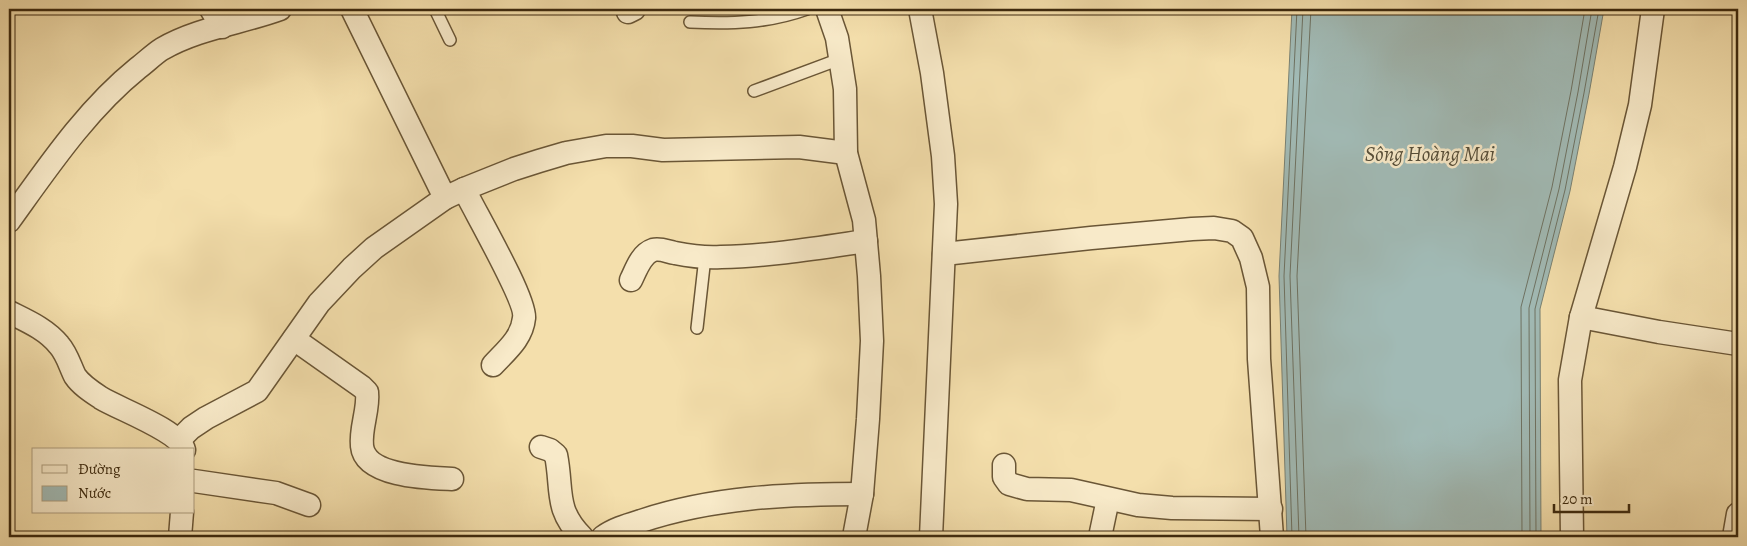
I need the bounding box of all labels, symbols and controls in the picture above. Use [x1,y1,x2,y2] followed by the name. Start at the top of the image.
[1365,140,1495,168] water label: Sông Hoàng Mai
[32,448,195,514] legend
[78,459,121,479] text: Đường
[1554,481,1630,513] scale bar
[78,483,111,503] text: Nước
[1562,489,1593,509] text: 20 m

